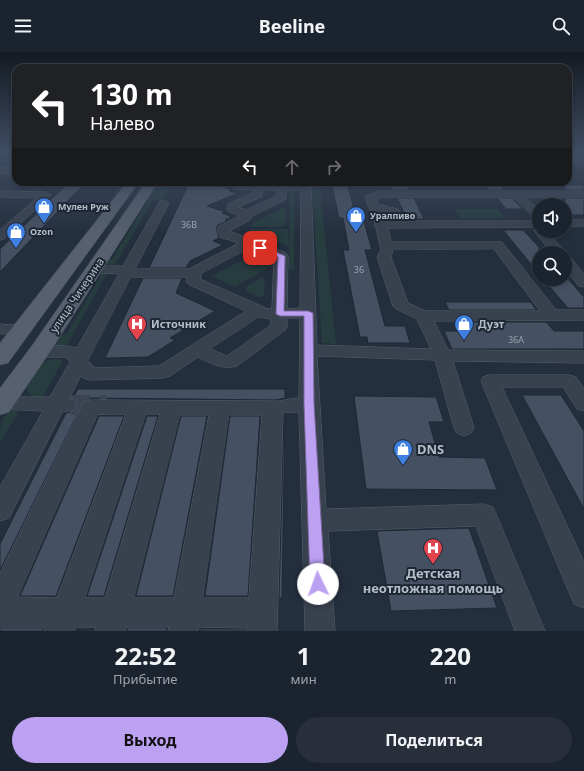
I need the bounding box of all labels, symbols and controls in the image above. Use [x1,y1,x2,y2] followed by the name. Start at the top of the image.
[259,14,325,38] text: Beeline
[12,15,34,37] icon: menu
[550,15,572,37] icon: search
[90,75,173,113] text: 130 m
[24,80,76,132] icon: left
[90,111,155,135] text: Налево
[239,156,261,178] icon: left
[281,156,303,178] icon: ahead
[323,156,345,178] icon: right
[33,196,55,224] shop icon: Мулен Руж
[532,198,572,286] map controls
[532,198,572,238] button: sound
[58,200,109,213] place label: Мулен Руж
[345,205,367,233] shop icon: Уралпиво
[370,209,416,222] place label: Уралпиво
[181,218,197,231] house number: 36В
[5,221,27,249] shop icon: Ozon
[30,225,53,238] place label: Ozon
[243,231,277,265] pin
[249,237,271,259] icon: arrive
[532,246,572,286] button: search
[46,254,107,335] street label: улица Чичерина
[354,263,364,276] house number: 36
[126,313,148,341] hospital icon: Источник
[453,313,475,341] shop icon: Дуэт
[151,316,206,331] place label: Источник
[478,316,505,331] place label: Дуэт
[508,333,524,346] house number: 36А
[392,438,414,466] shop icon: DNS
[417,440,444,458] place label: DNS
[422,537,444,565] hospital icon: Детская неотложная помощь
[297,563,339,605] position arrow
[363,564,504,597] place label: Детская неотложная помощь
[114,639,176,672] text: 22:52
[297,639,310,672] text: 1
[430,639,471,672] text: 220
[113,670,178,688] text: Прибытие
[291,670,317,688] text: мин
[444,670,456,688] text: m
[12,717,288,763] button: Выход
[296,717,572,763] button: Поделиться

